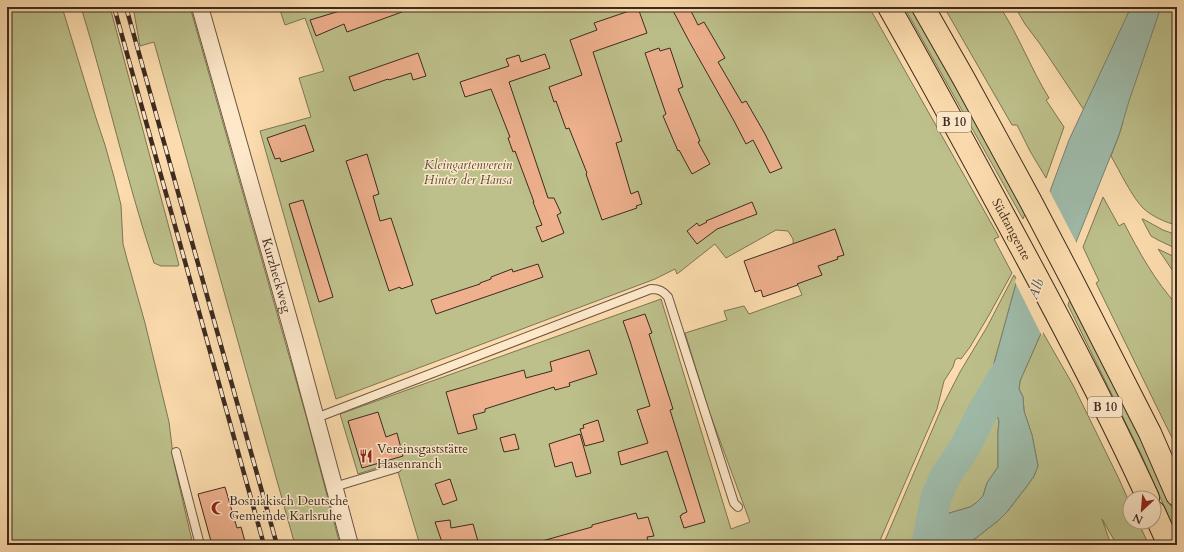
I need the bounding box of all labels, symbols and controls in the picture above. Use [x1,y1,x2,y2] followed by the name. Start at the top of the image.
[937,112,971,132] road number: B 10
[424,156,513,189] park label: Kleingartenverein Hinter der Hansa
[987,195,1036,264] street label: Südtangente
[257,236,296,316] street label: Kurzheckweg
[1023,276,1049,303] water label: Alb
[1088,397,1122,417] road number: B 10
[377,440,468,473] place label: Vereinsgaststätte Hasenranch
[358,448,374,464] restaurant icon: Vereinsgaststätte Hasenranch
[1122,490,1162,530] north arrow
[229,492,349,525] place label: Bosniakisch Deutsche Gemeinde Karlsruhe
[210,500,226,516] mosque icon: Bosniakisch Deutsche Gemeinde Karlsruhe
[1130,510,1145,527] text: N

